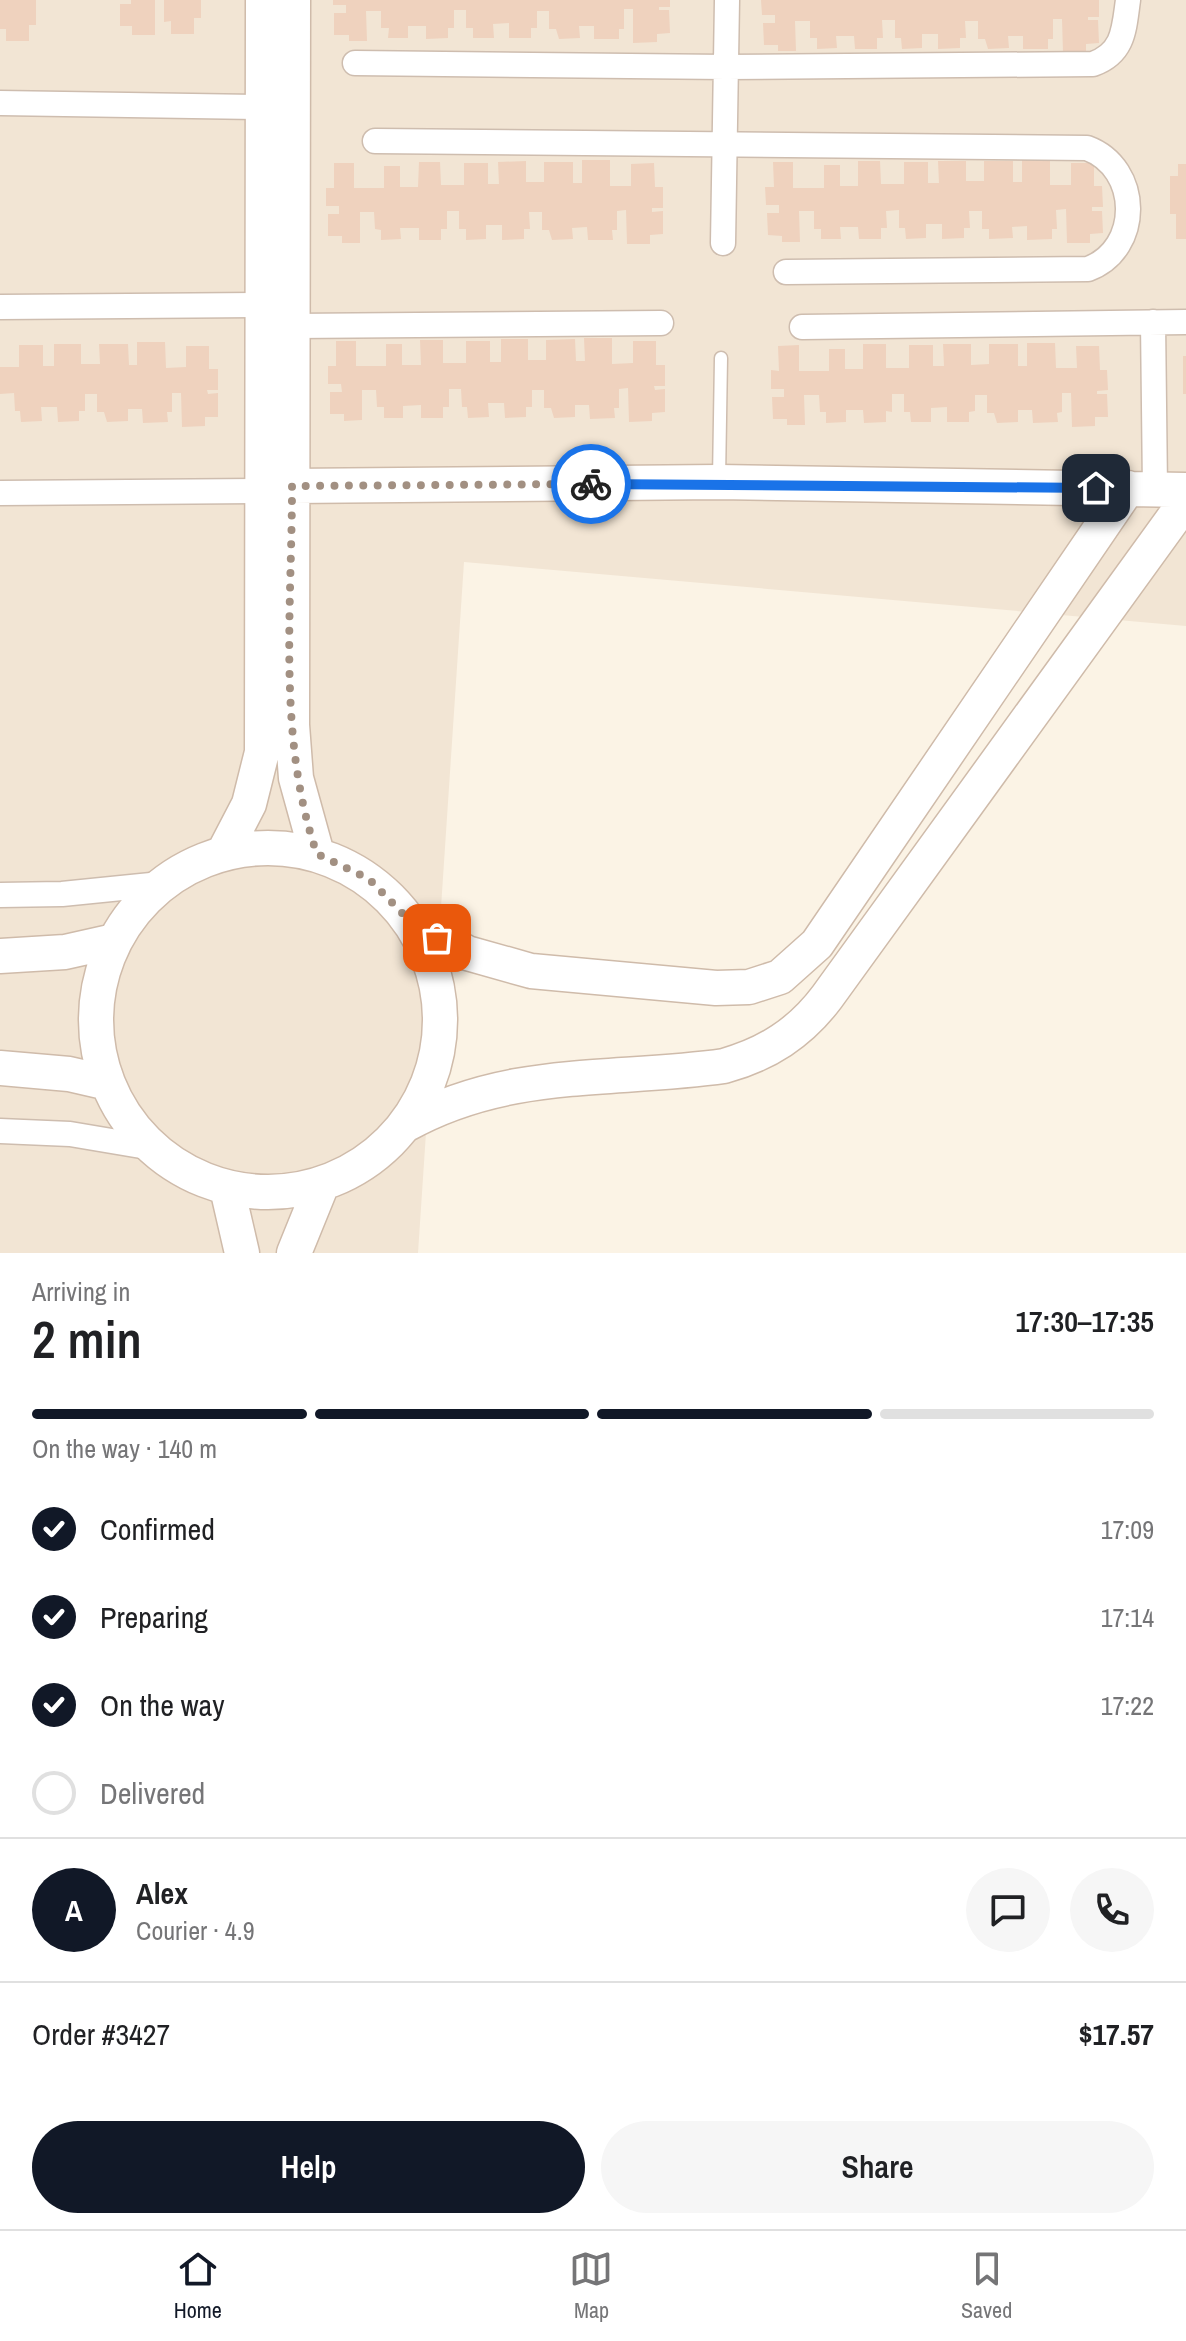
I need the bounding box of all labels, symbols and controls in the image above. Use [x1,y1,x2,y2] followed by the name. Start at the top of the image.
[551,444,631,524] courier
[1062,454,1130,522] pin
[569,462,613,506] icon: bike
[1074,466,1118,510] icon: home
[403,904,471,972] pin
[415,916,459,960] icon: bag
[32,1274,130,1309] text: Arriving in
[1015,1301,1154,1341] text: 17:30–17:35
[32,1304,142,1374] text: 2 min
[32,1431,217,1466] text: On the way · 140 m
[32,1507,76,1551] icon: check
[100,1509,215,1549] text: Confirmed
[1101,1512,1154,1547] text: 17:09
[32,1595,76,1639] icon: check
[100,1597,208,1637] text: Preparing
[1101,1600,1154,1635] text: 17:14
[32,1683,76,1727] icon: check
[100,1685,224,1725] text: On the way
[1101,1688,1154,1723] text: 17:22
[100,1773,205,1813] text: Delivered
[966,1868,1050,1952] button: chat
[1070,1868,1154,1952] button: phone
[136,1873,188,1913] text: Alex
[65,1890,83,1930] text: A
[136,1913,255,1948] text: Courier · 4.9
[32,2014,170,2054] text: Order #3427
[1079,2014,1154,2054] text: $17.57
[32,2121,585,2213] button: Help
[601,2121,1154,2213] button: Share
[174,2247,222,2325] tab: Home
[569,2247,613,2325] tab: Map
[961,2247,1012,2325] tab: Saved

